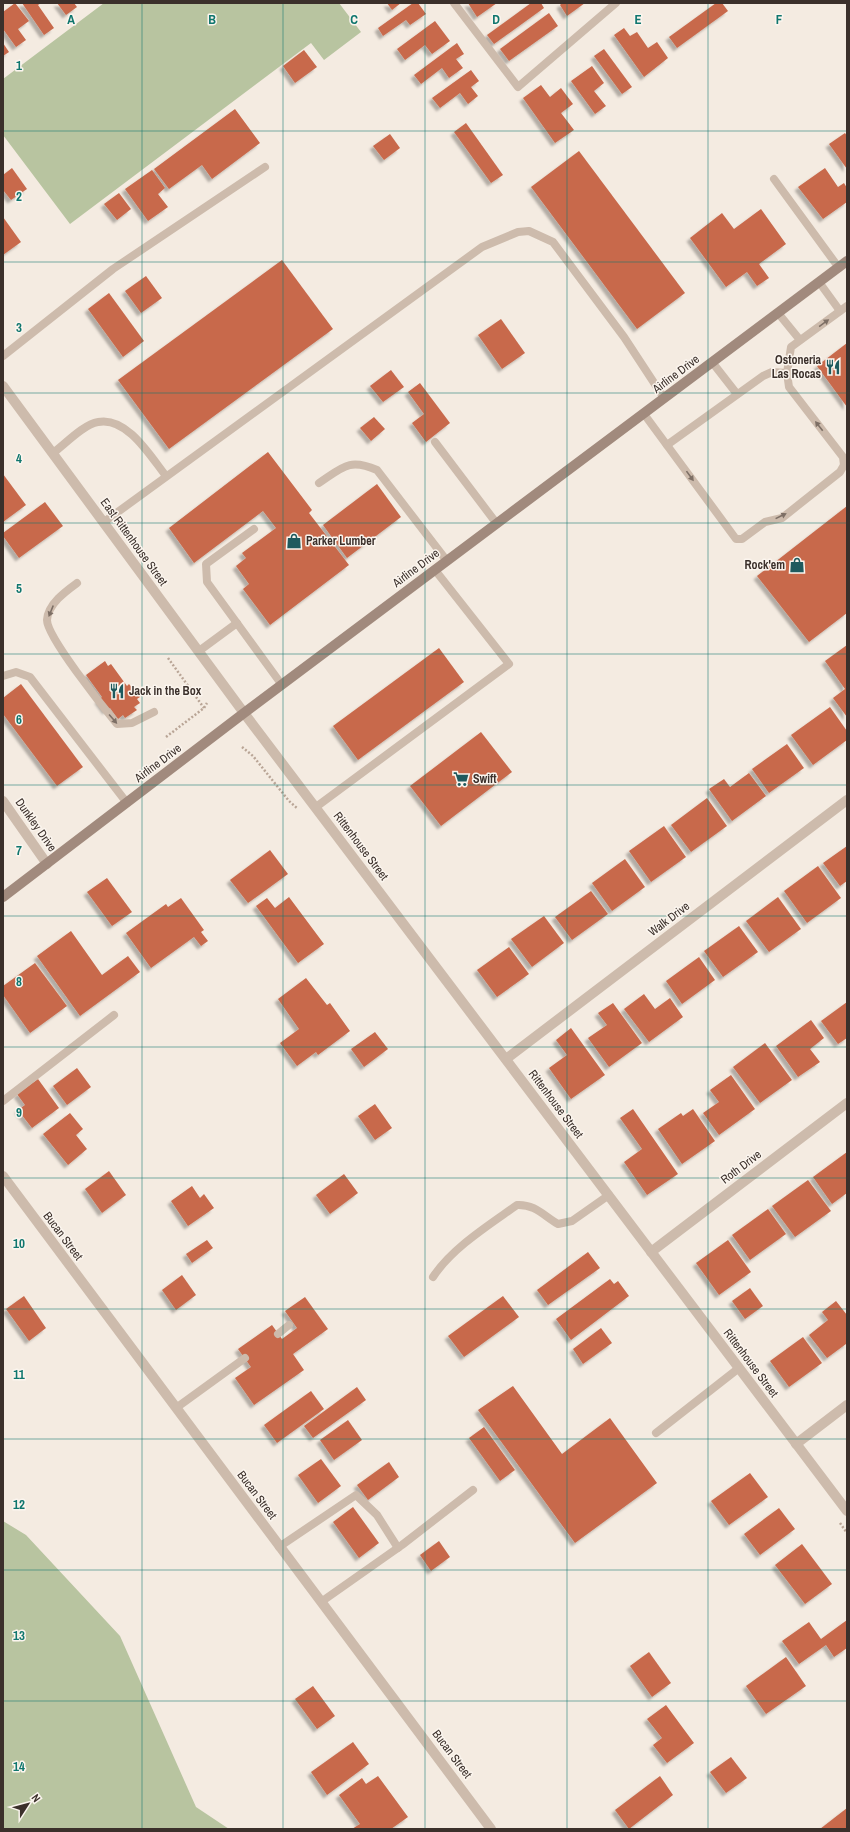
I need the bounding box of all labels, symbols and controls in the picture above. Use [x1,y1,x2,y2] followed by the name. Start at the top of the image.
[67,11,75,28] text: A
[208,11,216,28] text: B
[350,11,358,28] text: C
[492,11,500,28] text: D
[634,11,642,28] text: E
[776,11,783,28] text: F
[16,57,22,74] text: 1
[16,188,22,205] text: 2
[16,319,22,336] text: 3
[818,319,829,327] one-way arrow
[649,351,703,397] street label: Airline Drive
[772,352,822,382] place label: Ostoneria Las Rocas
[824,358,842,376] restaurant icon: Ostoneria Las Rocas
[814,420,823,431] one-way arrow
[16,450,22,467] text: 4
[686,471,694,482] one-way arrow
[97,495,171,589] street label: East Rittenhouse Street
[776,513,787,519] one-way arrow
[285,532,303,550] shop icon: Parker Lumber
[306,533,376,549] place label: Parker Lumber
[389,545,443,591] street label: Airline Drive
[788,556,806,574] shop icon: Rock'em
[744,557,785,573] place label: Rock'em
[16,580,22,597] text: 5
[48,605,54,616] one-way arrow
[108,682,126,700] restaurant icon: Jack in the Box
[129,683,202,699] place label: Jack in the Box
[16,711,22,728] text: 6
[109,714,118,724] one-way arrow
[131,740,185,786] street label: Airline Drive
[452,770,470,788] supermarket icon: Swift
[473,771,497,787] place label: Swift
[12,795,60,855] street label: Dunkley Drive
[330,808,392,884] street label: Rittenhouse Street
[16,842,22,859] text: 7
[645,898,693,940] street label: Walk Drive
[16,973,22,990] text: 8
[525,1066,587,1142] street label: Rittenhouse Street
[16,1104,22,1121] text: 9
[717,1146,765,1188] street label: Roth Drive
[39,1208,87,1264] street label: Bucan Street
[13,1235,25,1252] text: 10
[720,1325,782,1401] street label: Rittenhouse Street
[13,1366,25,1383] text: 11
[233,1467,281,1523] street label: Bucan Street
[13,1496,25,1513] text: 12
[13,1627,25,1644] text: 13
[428,1726,476,1782] street label: Bucan Street
[13,1758,25,1775] text: 14
[8,1784,48,1824] north arrow
[29,1791,44,1805] text: N

